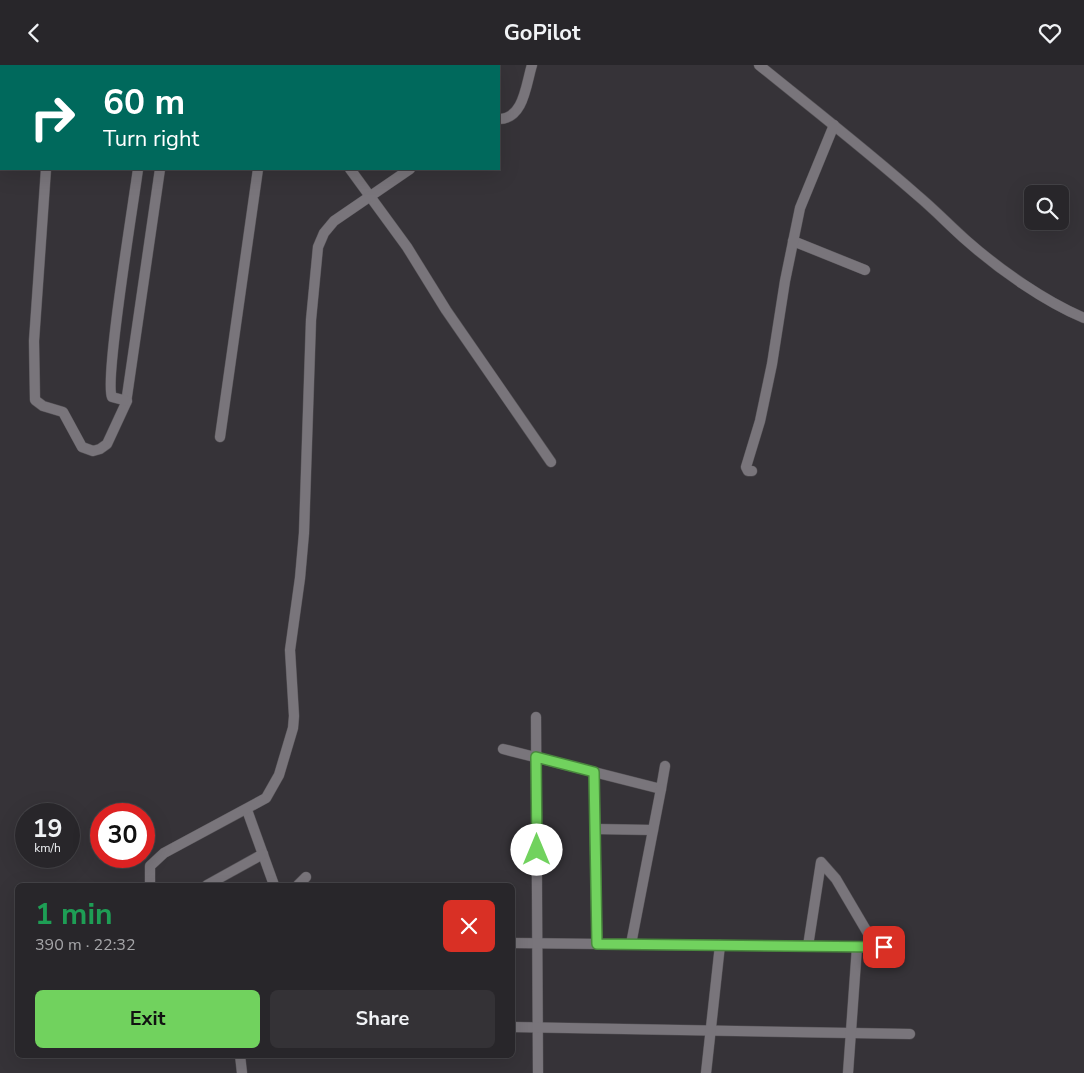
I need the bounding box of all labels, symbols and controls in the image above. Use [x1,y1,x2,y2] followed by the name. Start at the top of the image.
[504,18,580,48] text: GoPilot
[20,19,48,47] icon: back
[1036,19,1064,47] icon: heart
[103,79,185,126] text: 60 m
[20,85,85,150] icon: right
[103,124,199,154] text: Turn right
[1024,185,1069,230] map controls
[1024,185,1069,230] button: search
[90,803,155,868] speed limit sign: 30
[32,812,63,846] text: 19
[510,823,562,875] position arrow
[34,840,61,856] text: km/h
[35,894,113,935] text: 1 min
[443,900,495,952] button: close
[863,926,905,968] pin
[870,933,898,961] icon: arrive
[35,934,136,956] text: 390 m · 22:32
[35,990,260,1048] button: Exit
[270,990,495,1048] button: Share

